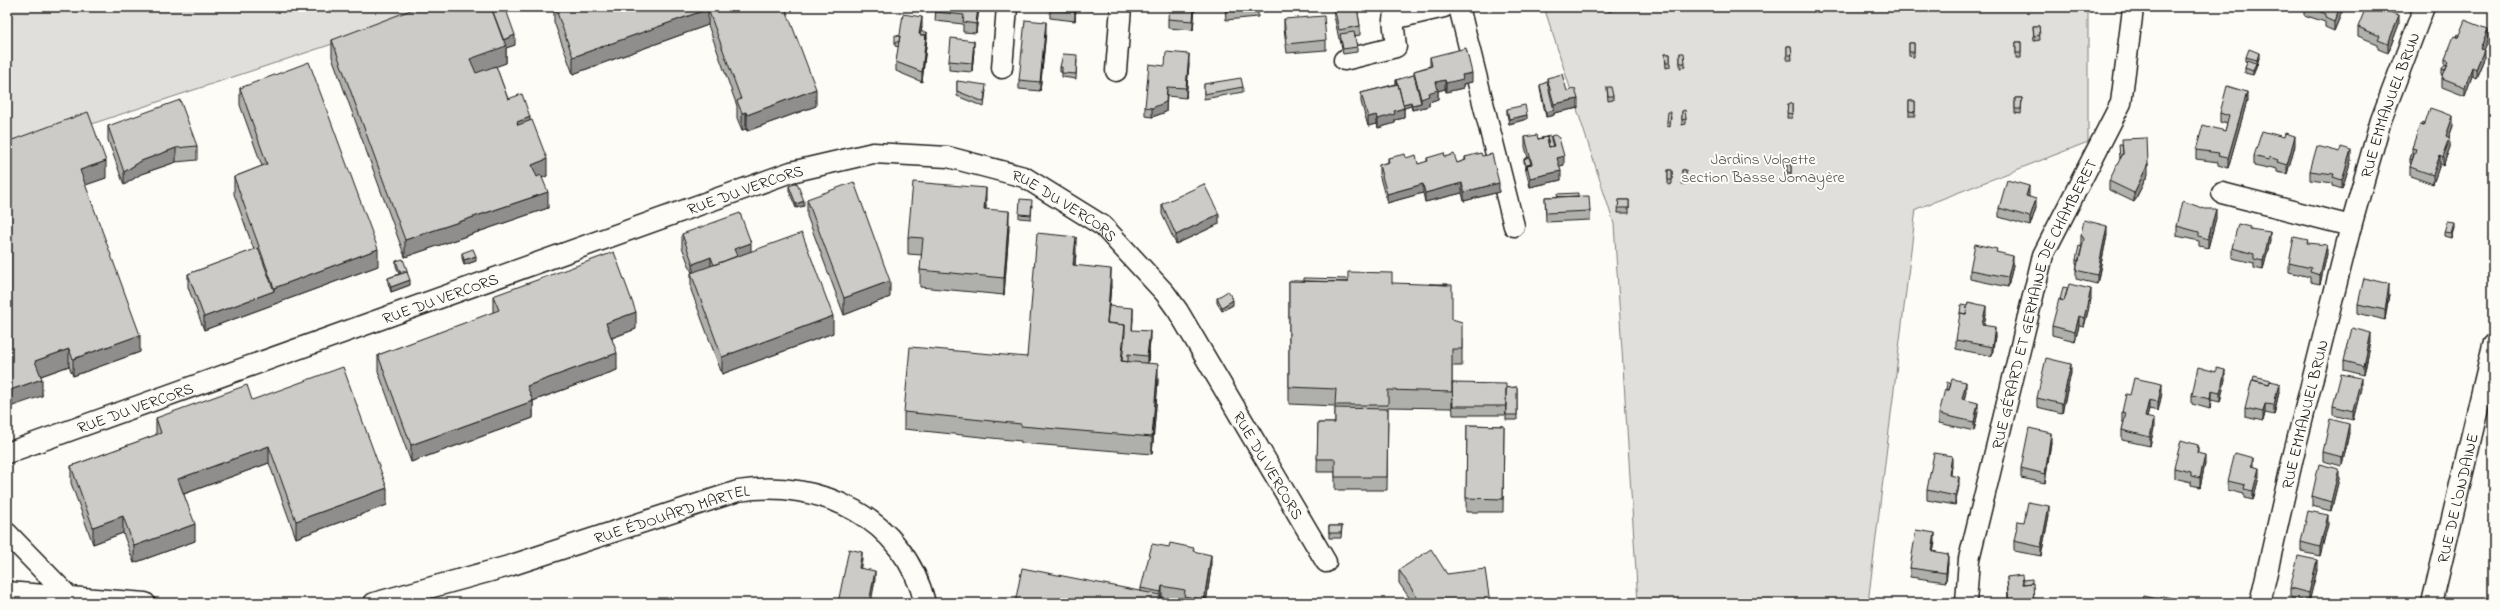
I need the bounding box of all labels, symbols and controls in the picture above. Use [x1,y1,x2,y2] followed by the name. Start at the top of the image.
[2355,29,2427,181] street label: RUE EMMANUEL BRUN
[1681,148,1846,190] park label: Jardins Volpette section Basse Jomayère
[1986,155,2104,452] street label: RUE GÉRARD ET GERMAINE DE CHAMBERET
[684,160,806,222] street label: RUE DU VERCORS
[1009,164,1122,248] street label: RUE DU VERCORS
[379,268,502,332] street label: RUE DU VERCORS
[2276,337,2336,491] street label: RUE EMMANUEL BRUN
[74,377,197,441] street label: RUE DU VERCORS
[1226,407,1308,525] street label: RUE DU VERCORS
[2432,431,2486,566] street label: RUE DE L'ONDAINE
[591,480,751,551] street label: RUE ÉDOUARD MARTEL

